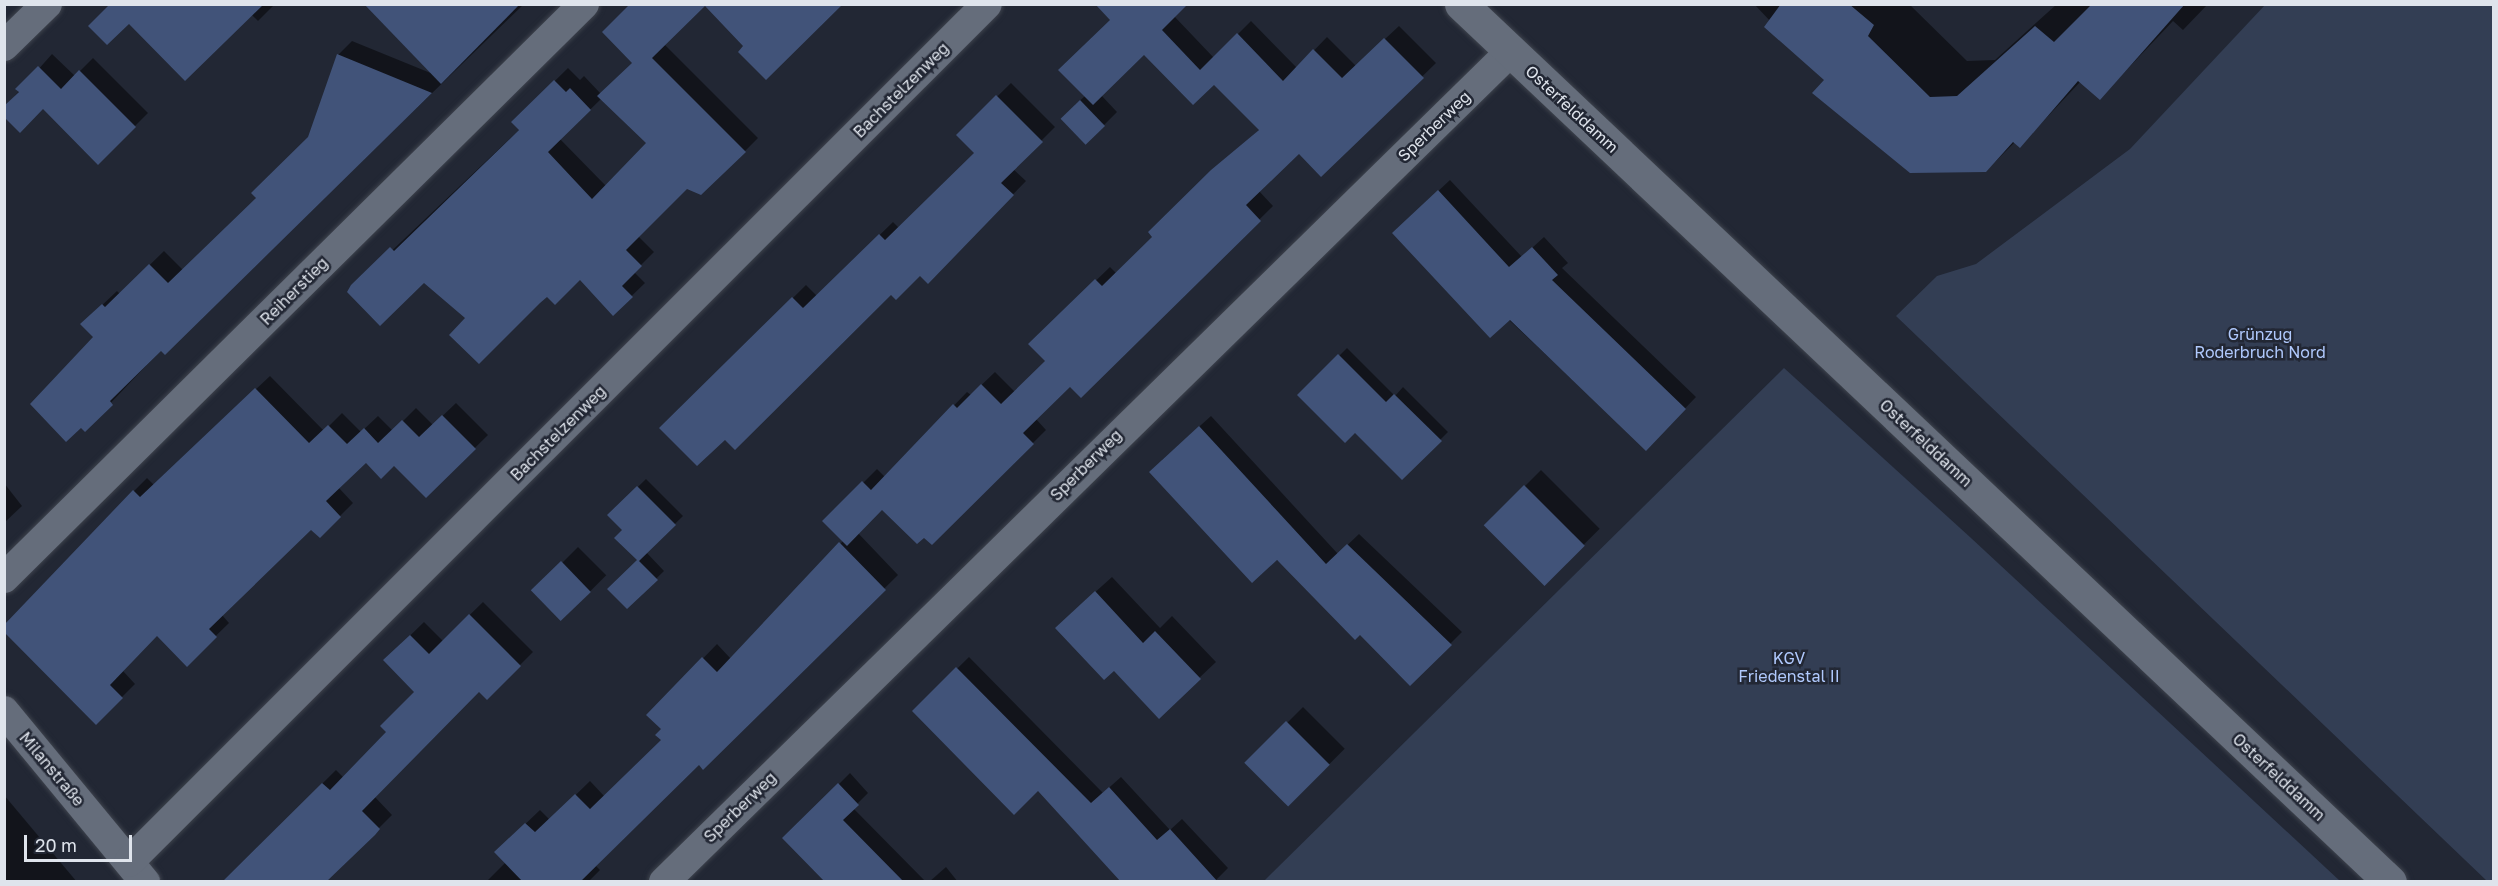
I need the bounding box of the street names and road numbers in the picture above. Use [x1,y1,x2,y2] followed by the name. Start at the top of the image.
[849,38,953,142] street label: Bachstelzenweg
[1522,61,1622,157] street label: Osterfelddamm
[1394,87,1474,165] street label: Sperberweg
[256,253,332,329] street label: Reiherstieg
[506,381,610,485] street label: Bachstelzenweg
[1876,395,1976,491] street label: Osterfelddamm
[1046,425,1126,505] street label: Sperberweg
[16,728,88,810] street label: Milanstraße
[2229,729,2329,825] street label: Osterfelddamm
[700,768,780,846] street label: Sperberweg

